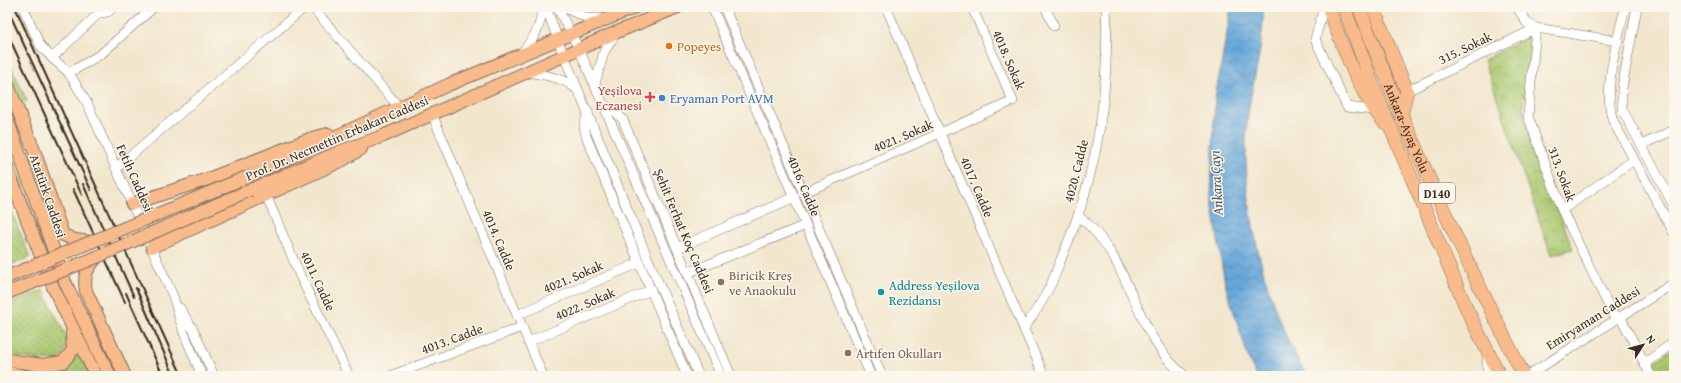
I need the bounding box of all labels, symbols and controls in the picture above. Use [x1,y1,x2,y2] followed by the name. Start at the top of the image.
[988,27,1030,93] street label: 4018. Sokak
[1435,27,1495,69] street label: 315. Sokak
[677,37,721,56] place label: Popeyes
[664,41,674,51] marker: Popeyes
[1380,80,1435,176] street label: Ankara-Ayaş Yolu
[596,81,643,115] place label: Yeşilova Eczanesi
[670,89,774,108] place label: Eryaman Port AVM
[243,91,432,185] street label: Prof. Dr. Necmettin Erbakan Caddesi
[645,92,655,102] marker: Yeşilova Eczanesi
[657,93,667,103] marker: Eryaman Port AVM
[870,115,936,157] street label: 4021. Sokak
[1059,138,1093,204] street label: 4020. Cadde
[112,141,159,215] street label: Fetih Caddesi
[1543,144,1581,204] street label: 313. Sokak
[1204,149,1228,217] water label: Ankara Çayı
[25,152,71,241] street label: Atatürk Caddesi
[783,153,825,219] street label: 4016. Cadde
[956,154,998,220] street label: 4017. Cadde
[649,166,719,297] street label: Şehit Ferhat Koç Caddesi
[1419,183,1455,203] road number: D140
[478,207,520,273] street label: 4014. Cadde
[296,248,340,314] street label: 4011. Cadde
[540,256,606,298] street label: 4021. Sokak
[729,266,796,300] place label: Biricik Kreş ve Anaokulu
[889,276,980,310] place label: Address Yeşilova Rezidansı
[716,277,726,287] marker: Biricik Kreş ve Anaokulu
[1542,281,1644,355] street label: Emiryaman Caddesi
[552,283,618,325] street label: 4022. Sokak
[876,287,886,297] marker: Address Yeşilova Rezidansı
[419,319,485,359] street label: 4013. Cadde
[1623,325,1663,365] north arrow
[1642,331,1660,347] text: N
[856,344,942,363] place label: Artıfen Okulları
[843,348,853,358] marker: Artıfen Okulları

